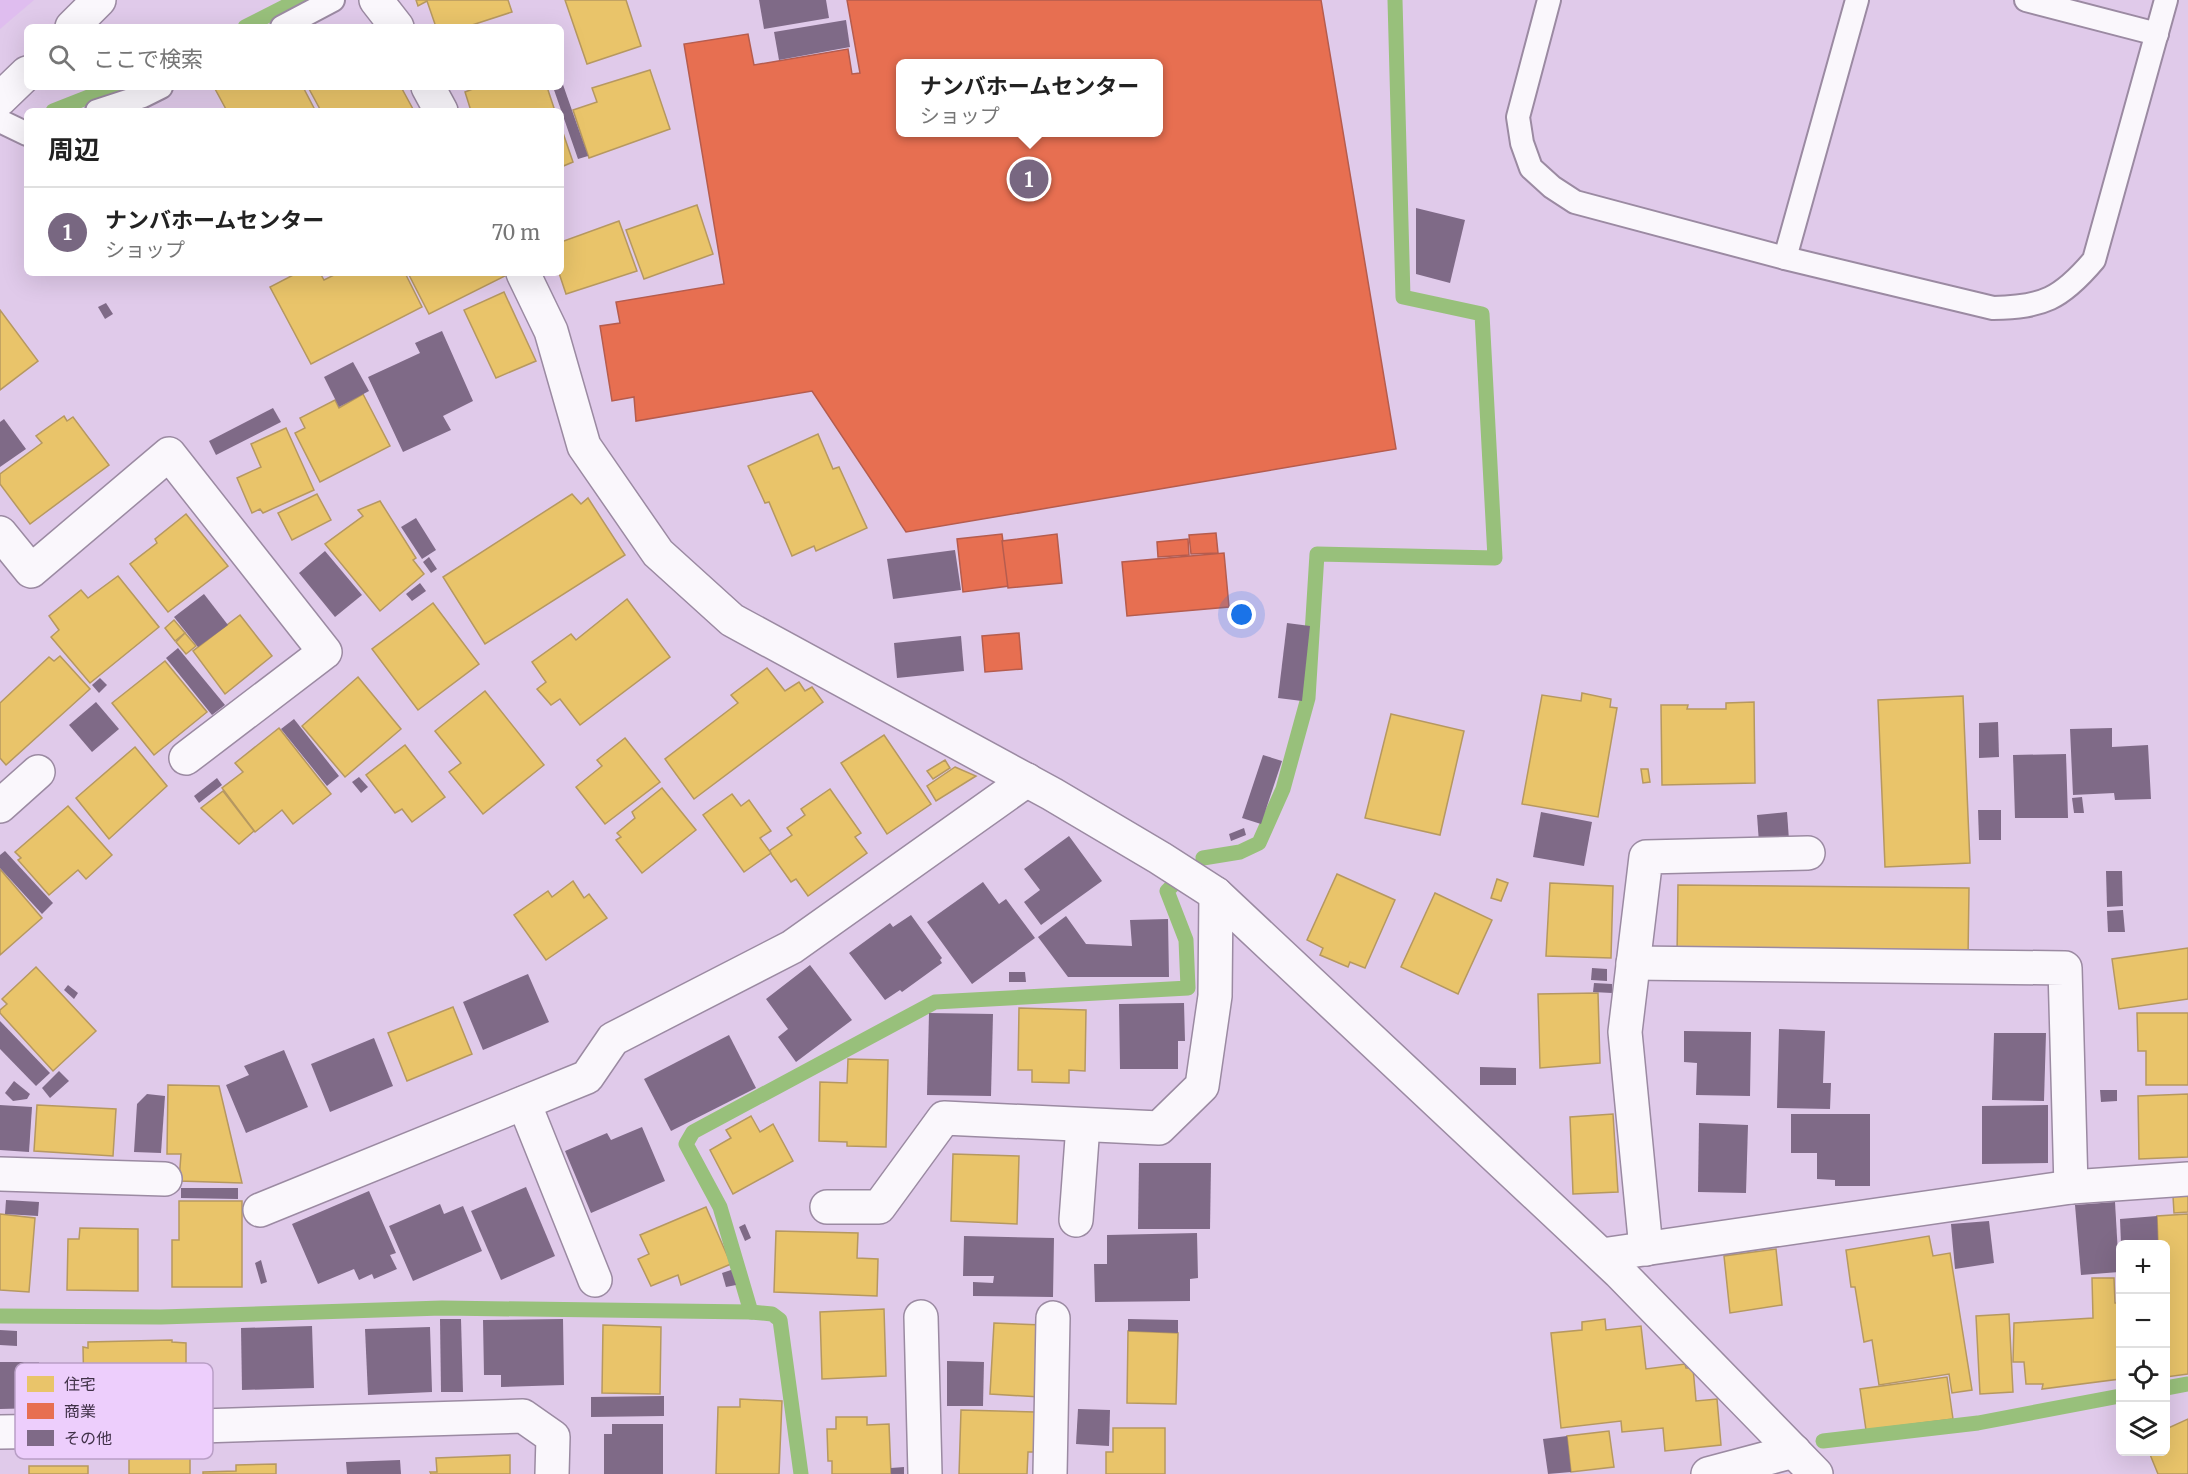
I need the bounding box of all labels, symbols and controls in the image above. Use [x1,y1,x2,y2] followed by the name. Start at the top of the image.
[24,24,564,90] search box
[45,41,78,74] icon: search
[93,45,203,73] text: ここで検索
[896,59,1163,137] popup
[920,72,1139,100] text: ナンバホームセンター
[920,103,1000,128] text: ショップ
[48,133,100,166] text: 周辺
[1010,156,1048,201] pin: 1
[105,206,324,234] text: ナンバホームセンター
[63,220,72,245] text: 1
[492,220,540,245] text: 70 m
[105,237,185,262] text: ショップ
[1227,600,1256,629] your location
[2116,1240,2170,1456] map controls
[2116,1240,2170,1294] button: +
[2116,1294,2170,1348] button: −
[2116,1348,2170,1402] button: locate
[15,1363,213,1459] legend
[64,1374,96,1394] text: 住宅
[64,1401,96,1421] text: 商業
[2116,1402,2170,1456] button: layers
[64,1428,112,1448] text: その他

